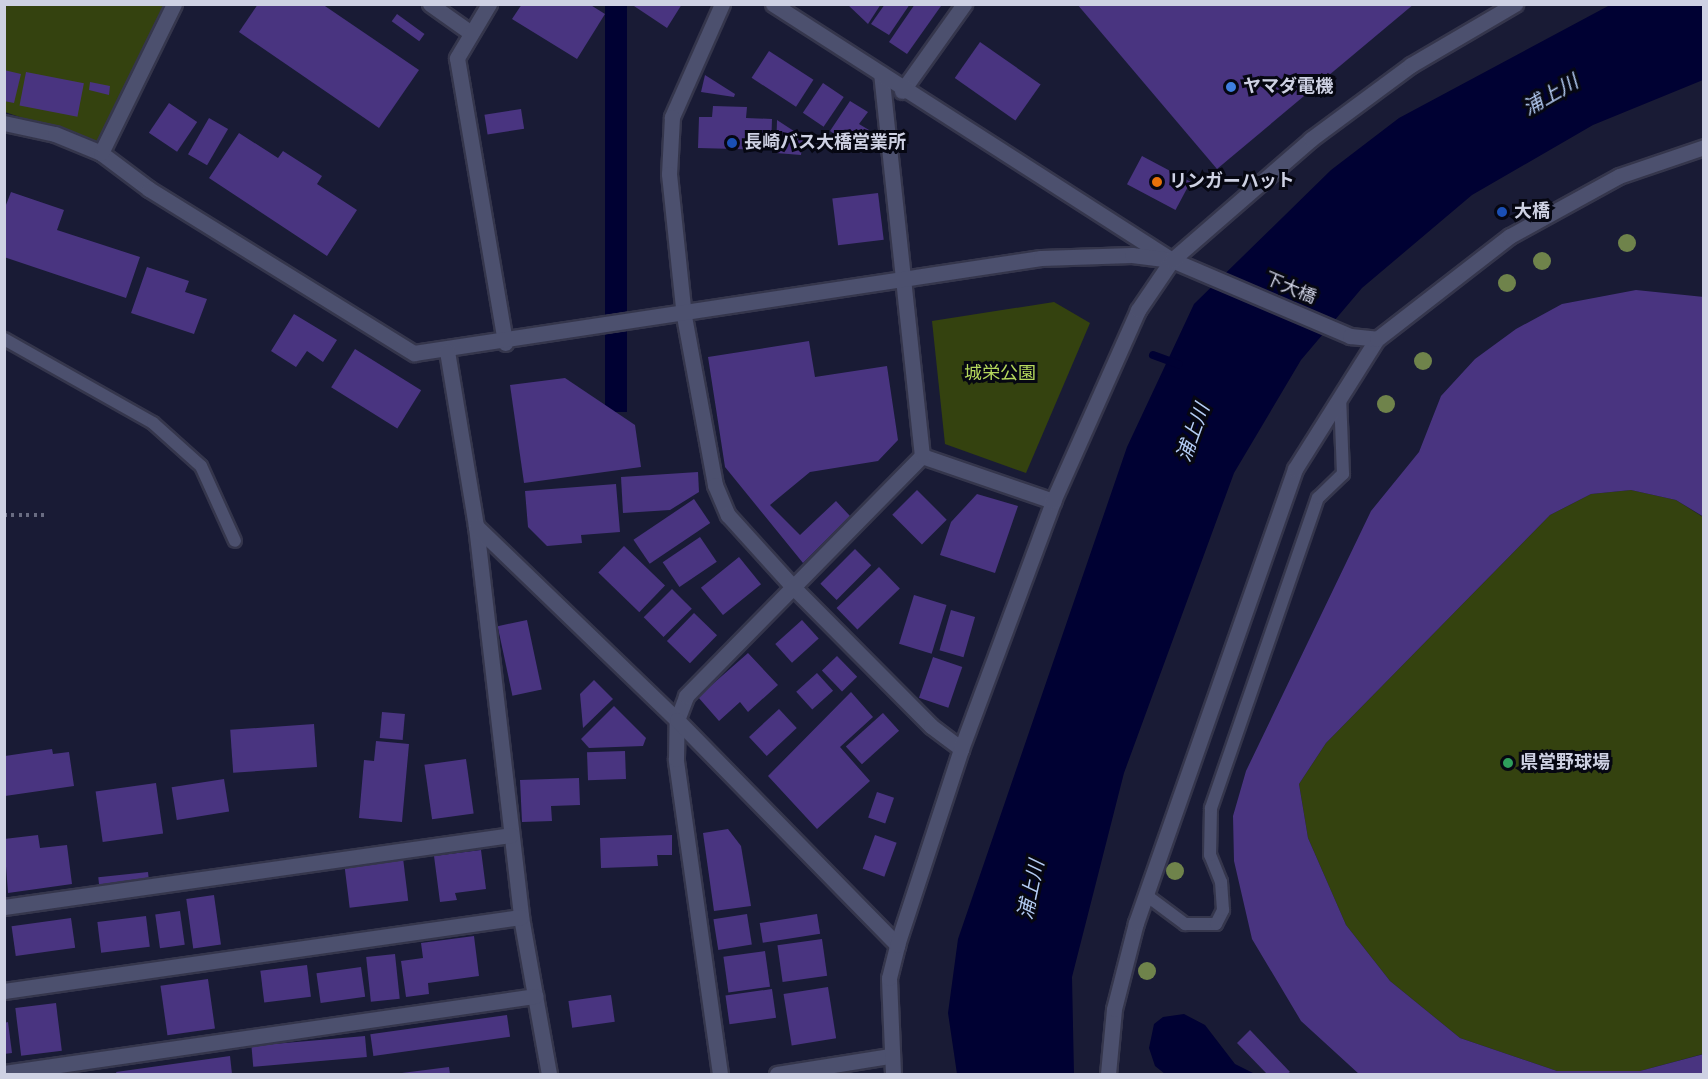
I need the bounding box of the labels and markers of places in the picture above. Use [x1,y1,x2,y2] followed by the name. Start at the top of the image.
[1243,76,1333,98] place label: ヤマダ電機
[1224,80,1238,94] marker: ヤマダ電機
[744,132,906,154] place label: 長崎バス大橋営業所
[725,136,739,150] marker: 長崎バス大橋営業所
[1169,171,1295,193] place label: リンガーハット
[1150,175,1164,189] marker: リンガーハット
[1514,201,1550,223] place label: 大橋
[1495,205,1509,219] marker: 大橋
[1520,752,1610,774] place label: 県営野球場
[1501,756,1515,770] marker: 県営野球場

